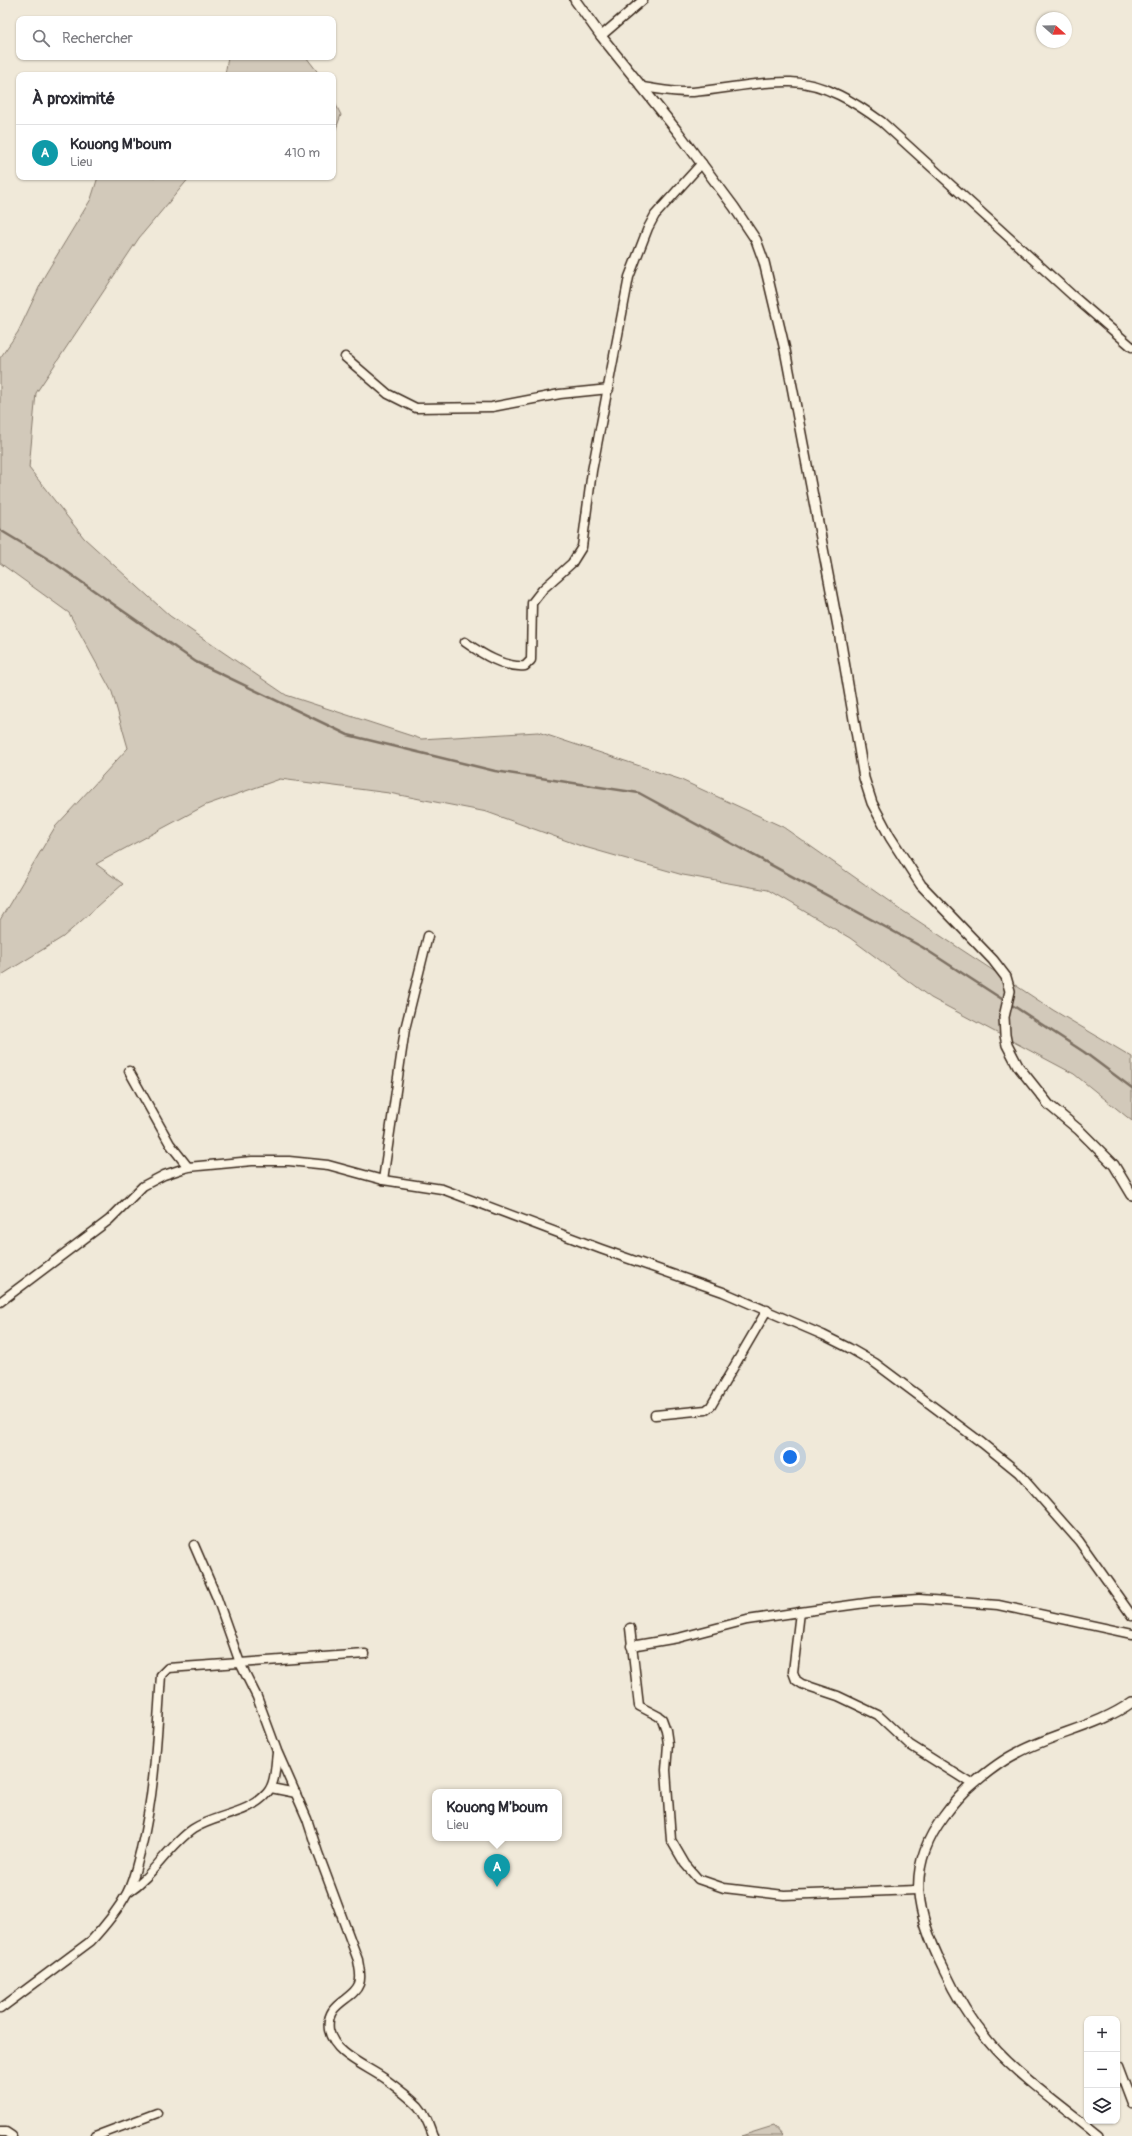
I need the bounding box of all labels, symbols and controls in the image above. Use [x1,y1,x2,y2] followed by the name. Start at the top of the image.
[1036,12,1072,48] north arrow
[16,16,336,60] search box
[30,27,52,49] icon: search
[62,29,133,48] text: Rechercher
[32,88,115,109] text: À proximité
[70,135,171,154] text: Kouong M'boum
[41,145,49,161] text: A
[284,145,320,161] text: 410 m
[70,154,93,170] text: Lieu
[780,1447,800,1467] your location
[432,1789,562,1841] popup
[446,1798,548,1817] text: Kouong M'boum
[446,1817,469,1833] text: Lieu
[484,1854,510,1887] pin: A
[1084,2016,1120,2124] map controls
[1084,2016,1120,2052] button: +
[1084,2052,1120,2088] button: −
[1084,2088,1120,2124] button: layers

